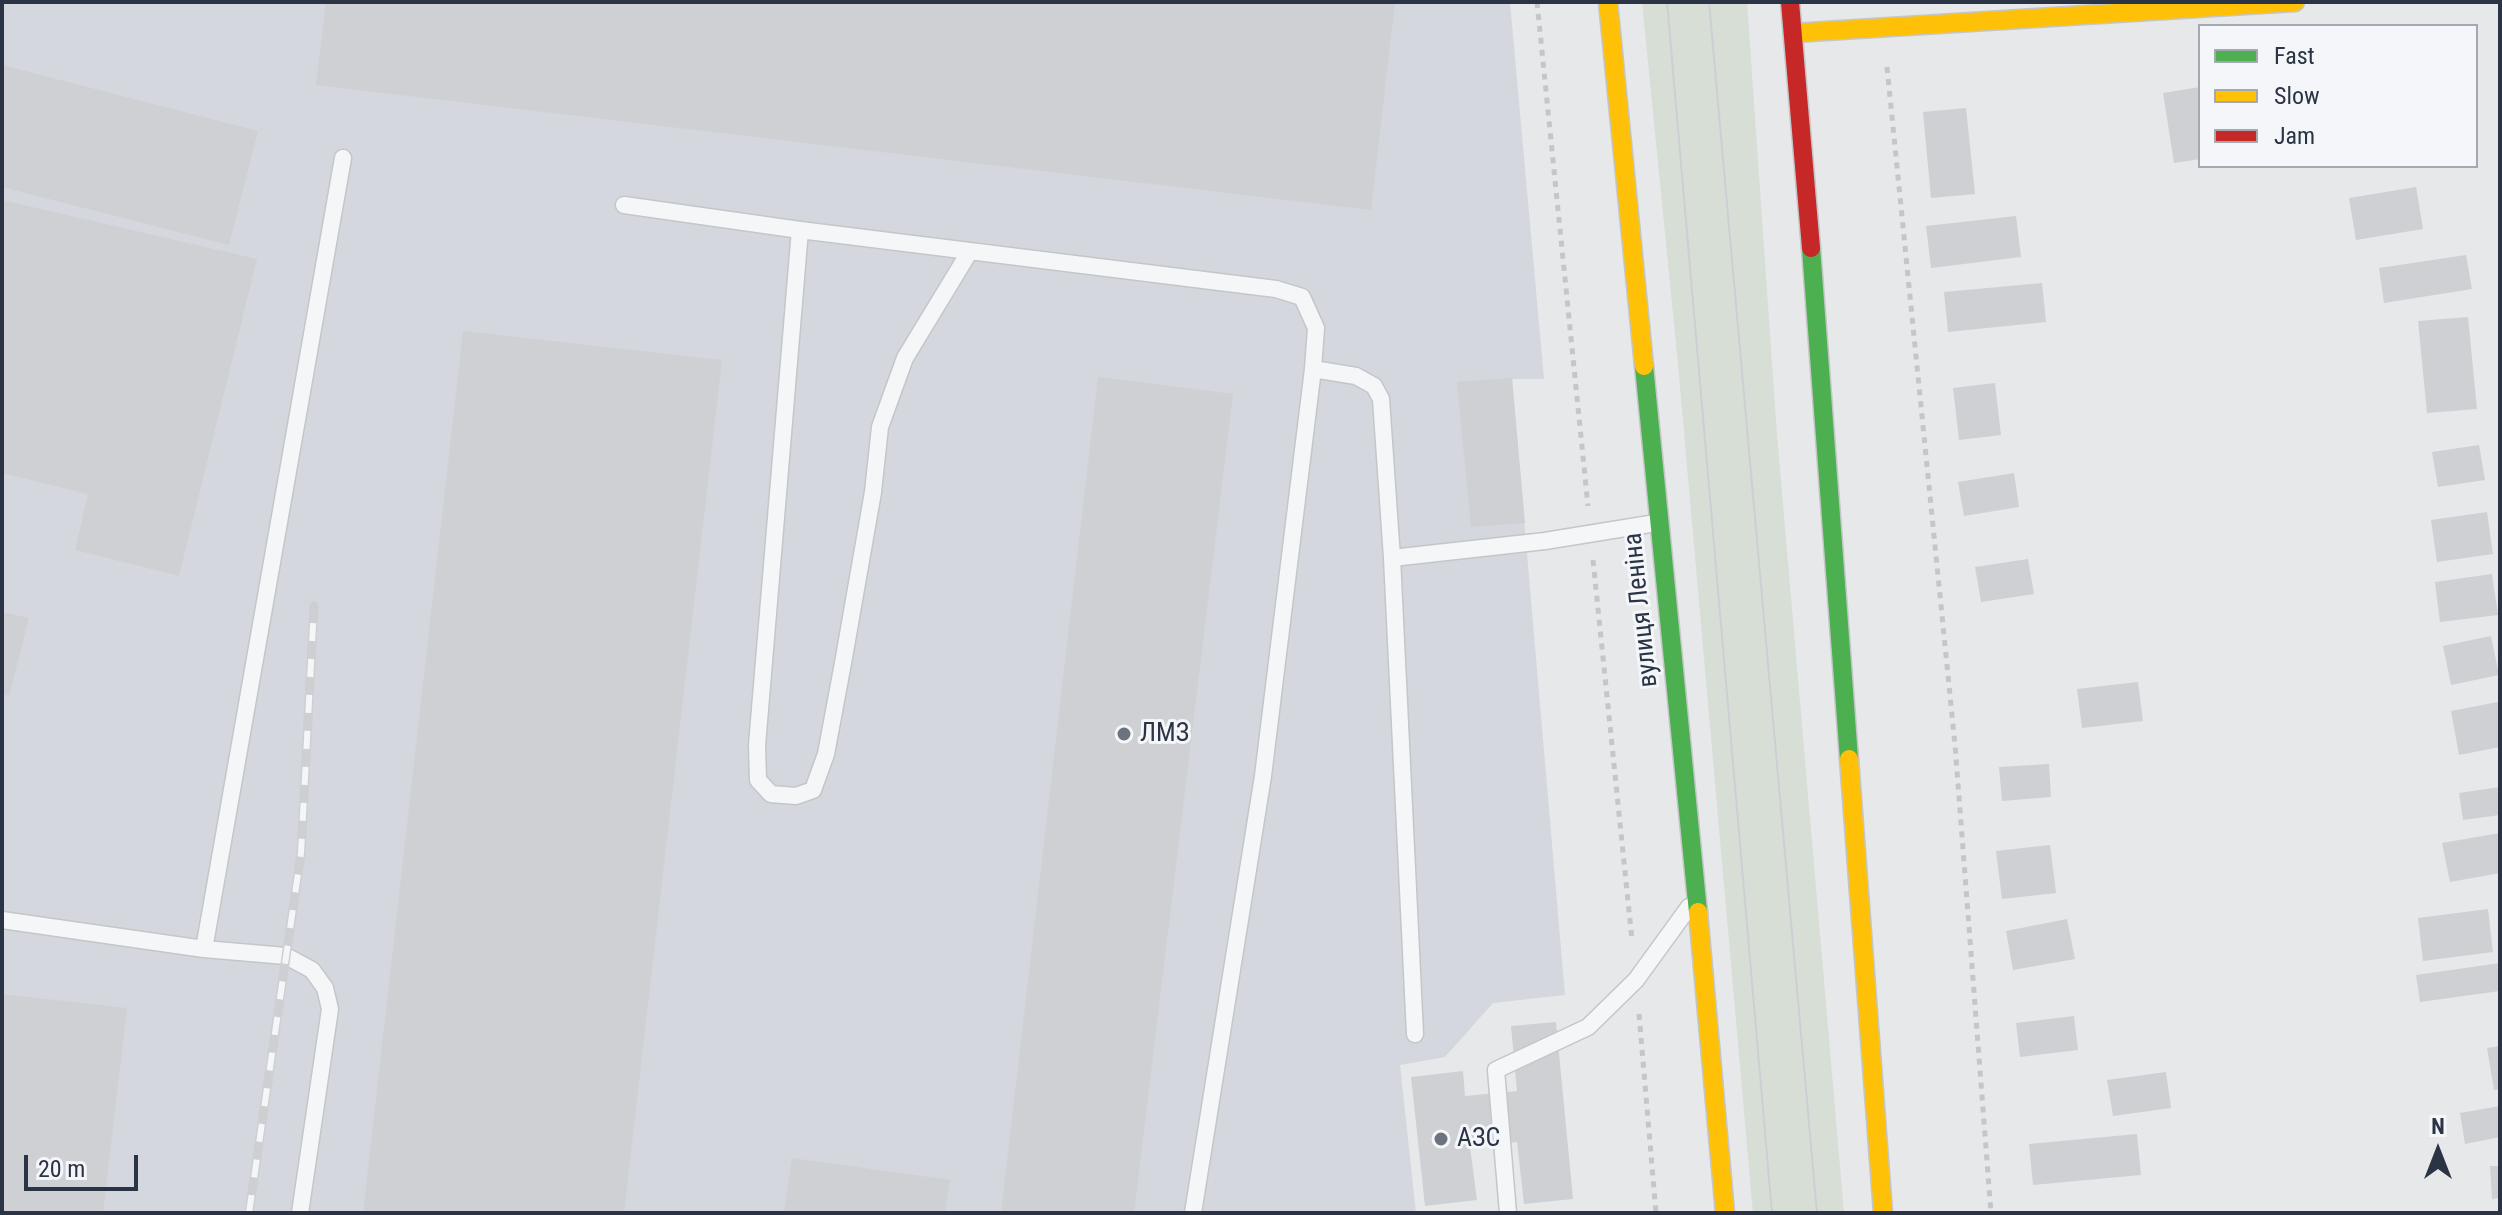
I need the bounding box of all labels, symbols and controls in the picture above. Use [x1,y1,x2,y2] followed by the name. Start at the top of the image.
[2198,24,2478,168] legend
[2274,42,2315,70] text: Fast
[2274,82,2320,110] text: Slow
[2274,122,2315,150] text: Jam
[1618,531,1666,689] street label: вулиця Леніна
[1140,718,1189,750] place label: ЛМЗ
[1115,725,1133,743] marker: ЛМЗ
[2398,1111,2478,1191] north arrow
[2431,1114,2445,1139] text: N
[1457,1123,1500,1155] place label: АЗС
[1432,1130,1450,1148] marker: АЗС
[28,1139,142,1189] scale bar
[38,1155,85,1183] text: 20 m

